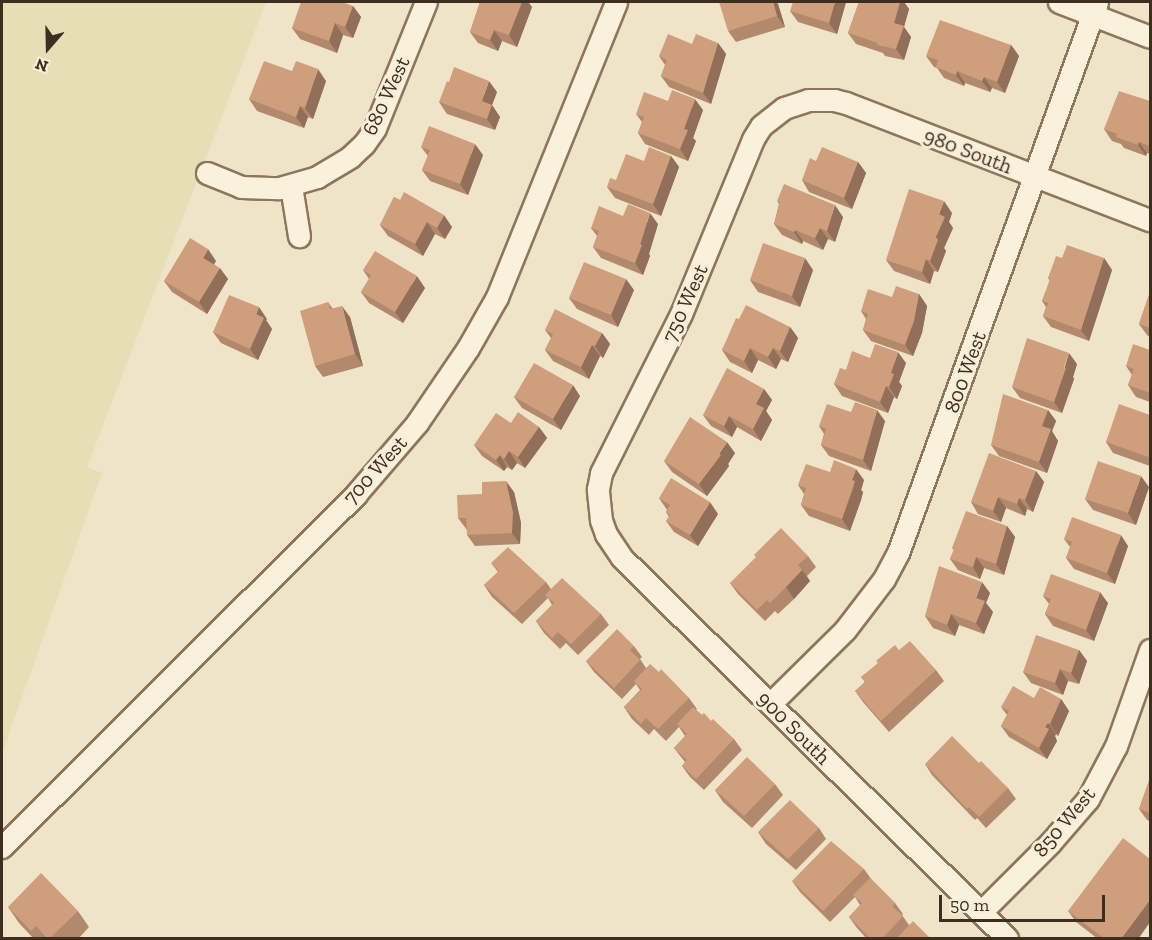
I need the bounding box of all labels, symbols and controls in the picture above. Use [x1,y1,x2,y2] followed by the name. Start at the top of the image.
[18,18,78,78] north arrow
[357,52,415,140] street label: 680 West
[33,54,51,76] text: N
[920,123,1016,179] street label: 980 South
[657,260,713,346] street label: 750 West
[938,327,992,417] street label: 800 West
[337,430,413,510] street label: 700 West
[752,686,836,770] street label: 900 South
[1027,782,1101,862] street label: 850 West
[942,883,1108,921] scale bar
[950,894,989,916] text: 50 m

